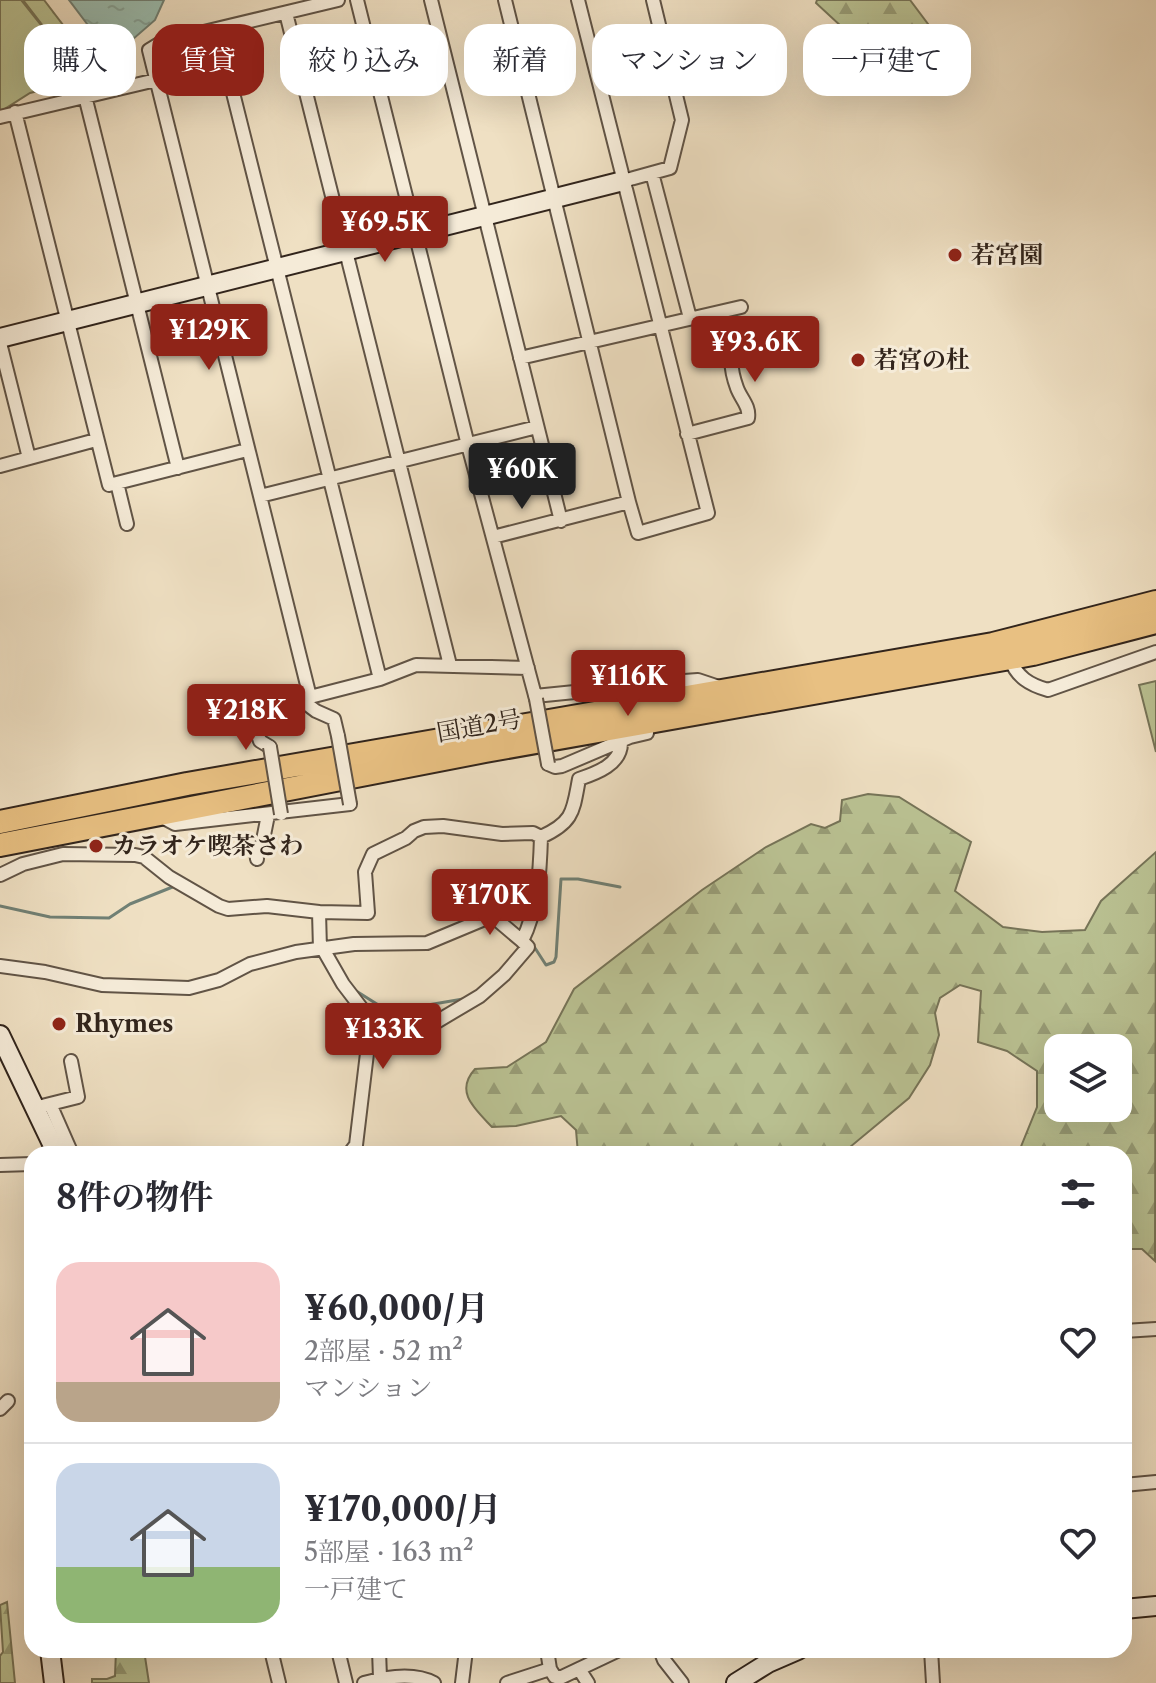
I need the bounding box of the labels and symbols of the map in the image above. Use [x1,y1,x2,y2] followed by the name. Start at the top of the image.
[320,196,450,264] pin: ¥69.5K
[971,240,1043,269] place label: 若宮園
[946,246,964,264] marker: 若宮園
[153,304,265,372] pin: ¥129K
[690,316,820,384] pin: ¥93.6K
[874,345,970,374] place label: 若宮の杜
[849,351,867,369] marker: 若宮の杜
[475,443,569,511] pin: ¥60K
[572,650,684,718] pin: ¥116K
[190,684,302,752] pin: ¥218K
[434,704,524,747] street label: 国道2号
[112,831,304,860] place label: カラオケ喫茶さわ
[87,837,105,855] marker: カラオケ喫茶さわ
[434,869,546,937] pin: ¥170K
[327,1003,439,1071] pin: ¥133K
[75,1009,174,1038] place label: Rhymes
[50,1015,68,1033] marker: Rhymes

